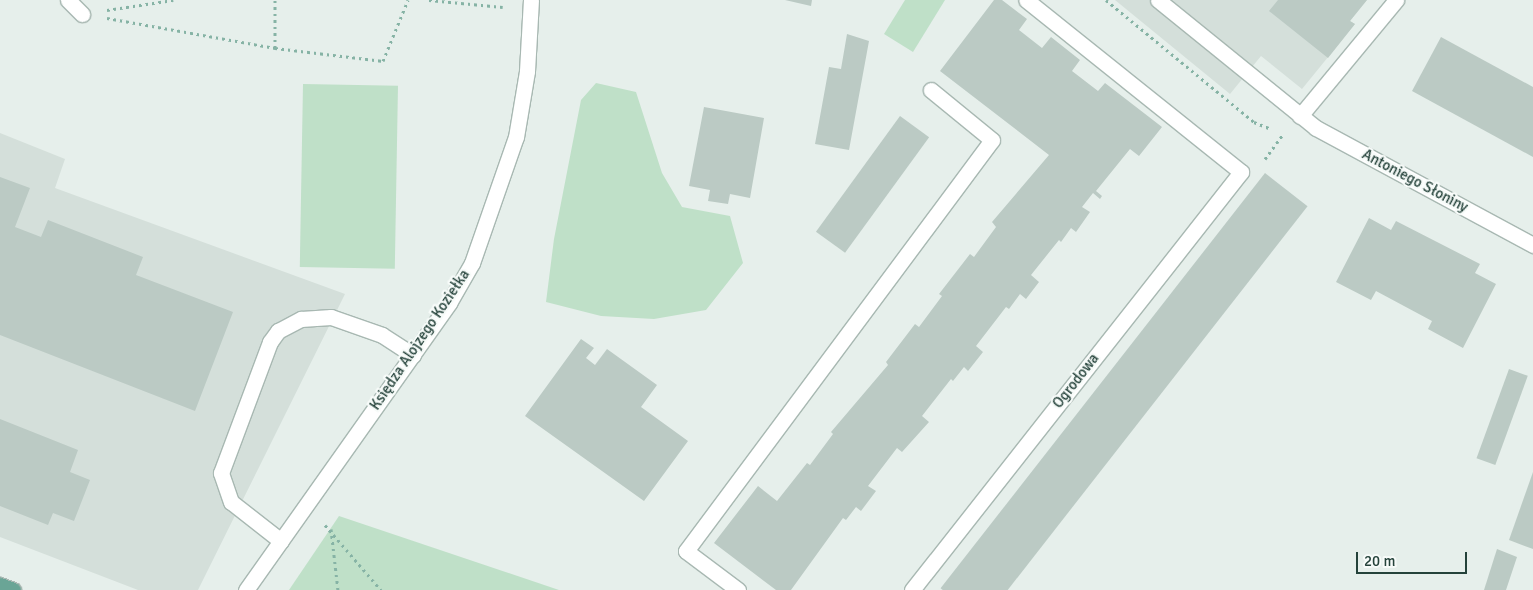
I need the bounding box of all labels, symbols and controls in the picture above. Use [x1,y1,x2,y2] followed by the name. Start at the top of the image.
[1359,146,1471,216] street label: Antoniego Słoniny
[366,266,474,414] street label: Księdza Alojzego Koziełka
[1049,350,1103,412] street label: Ogrodowa
[1358,542,1469,574] scale bar
[1364,552,1395,570] text: 20 m

